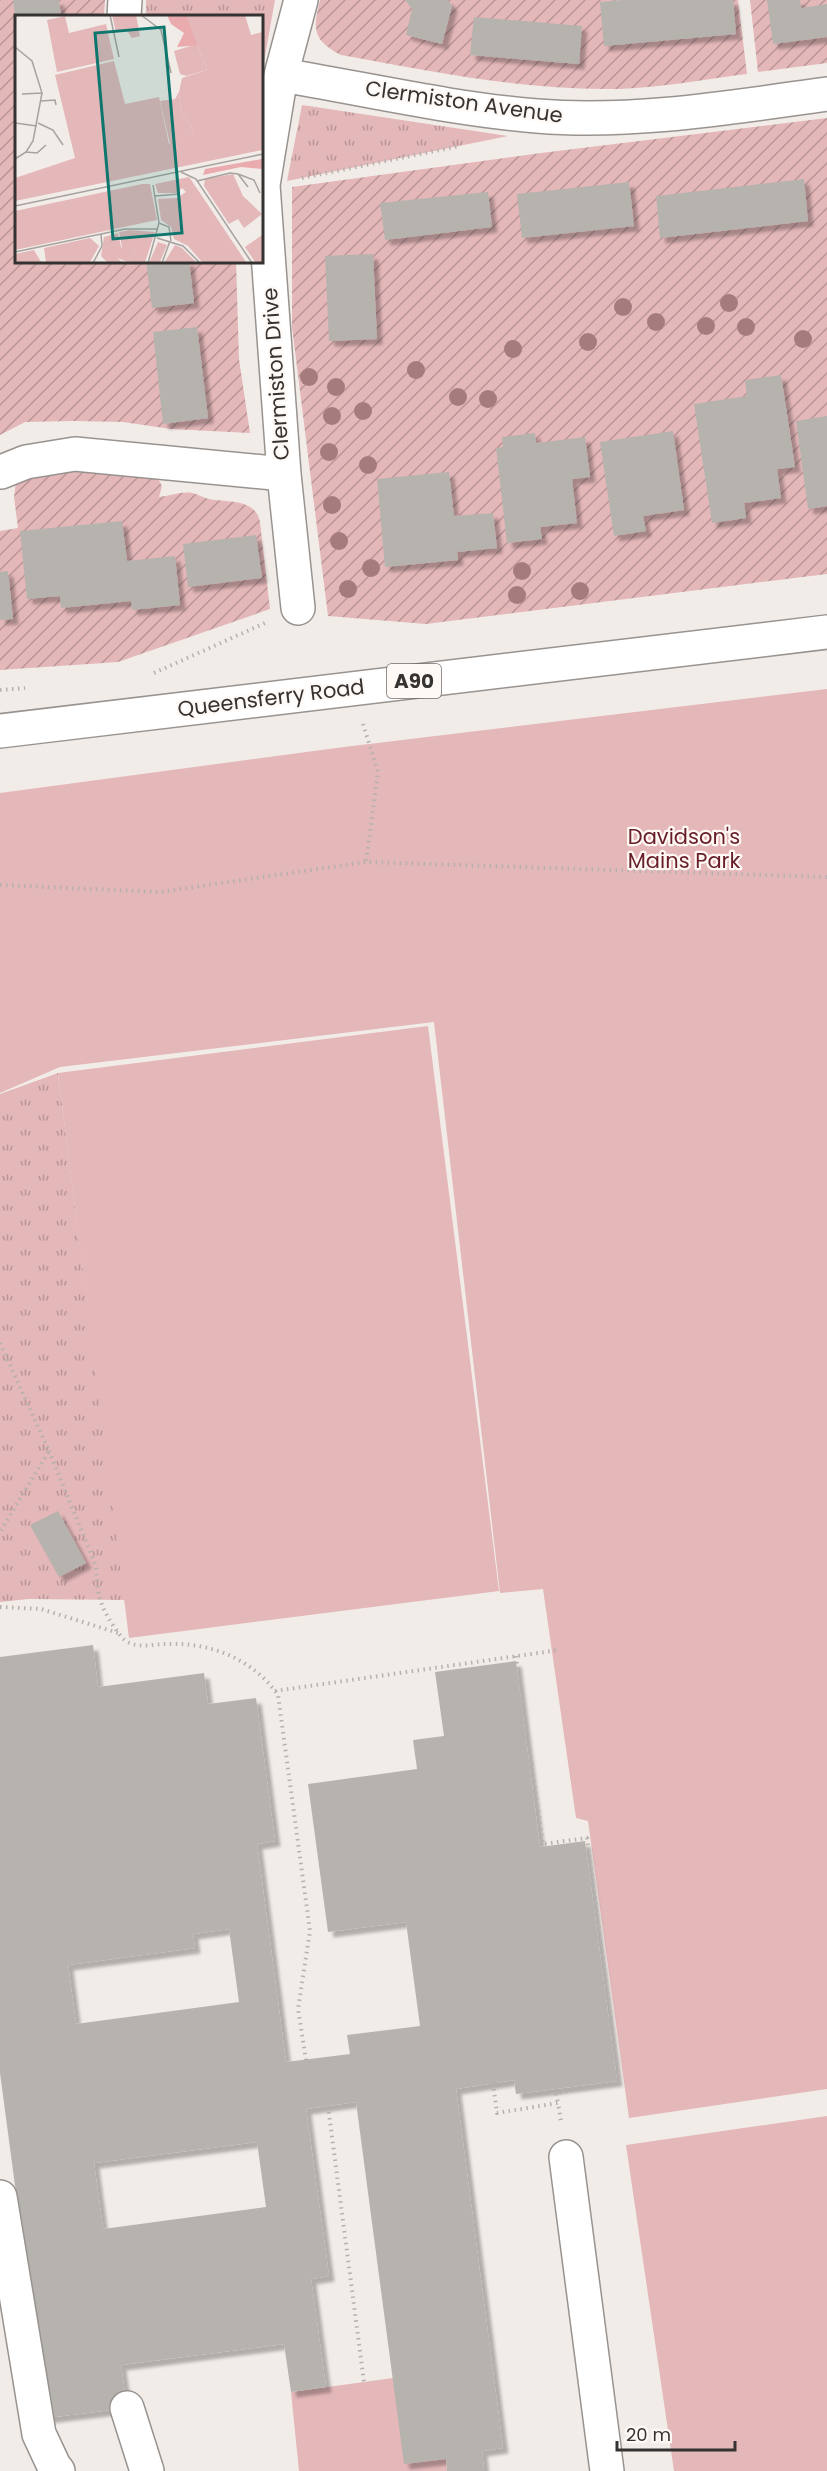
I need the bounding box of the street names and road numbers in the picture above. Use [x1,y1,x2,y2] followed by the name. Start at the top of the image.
[364,73,565,130] street label: Clermiston Avenue
[255,287,296,461] street label: Clermiston Drive
[387,664,441,698] road number: A90
[176,672,366,723] street label: Queensferry Road

